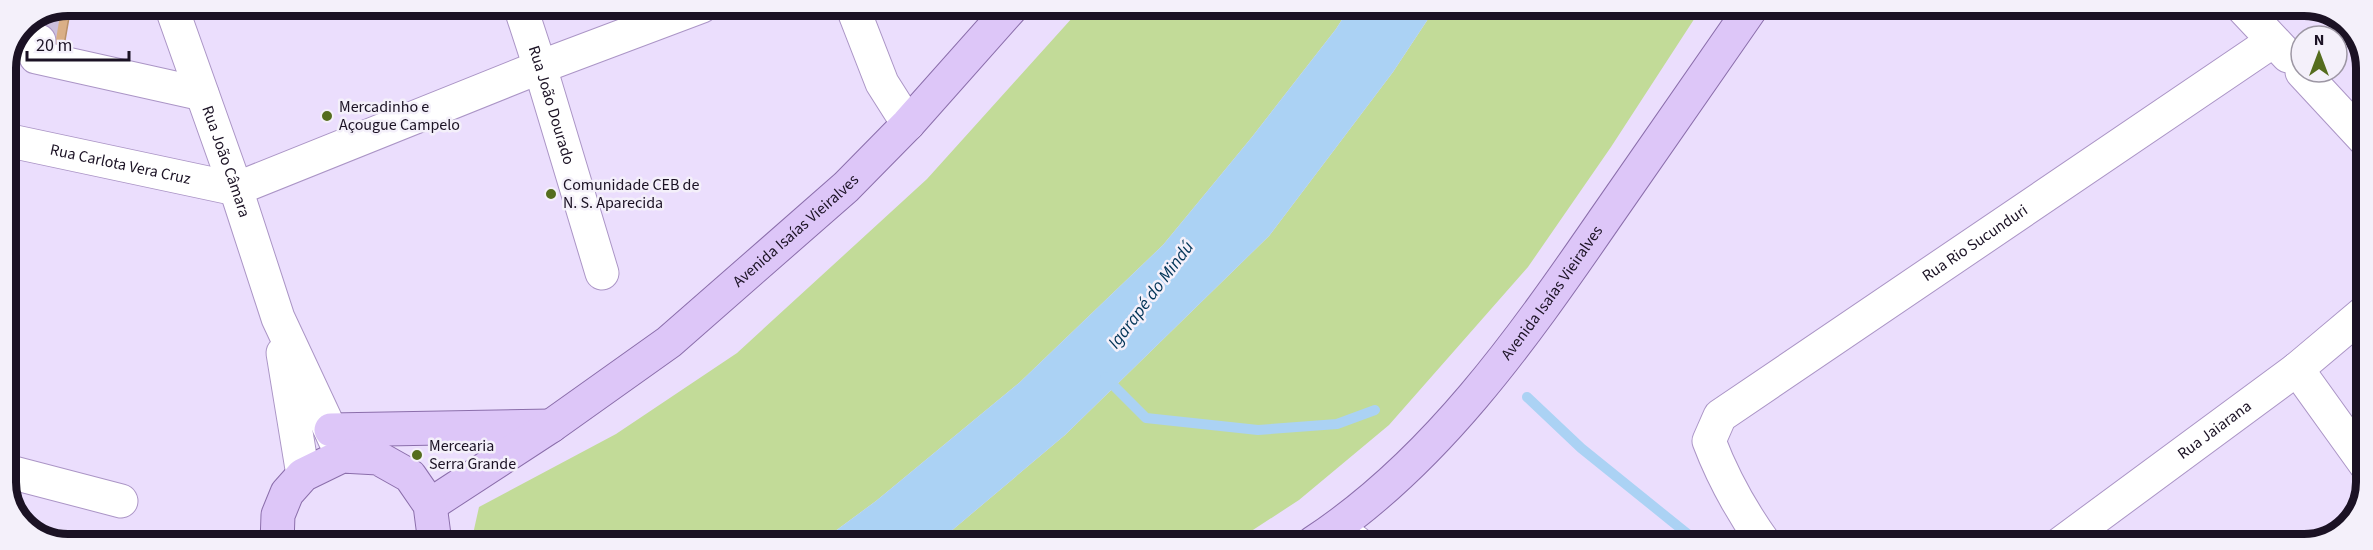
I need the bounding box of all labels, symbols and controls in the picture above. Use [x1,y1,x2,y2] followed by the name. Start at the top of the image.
[27,24,129,62] scale bar
[2289,24,2349,84] north arrow
[2314,29,2324,51] text: N
[36,33,72,58] text: 20 m
[523,43,580,167] street label: Rua João Dourado
[339,96,460,136] place label: Mercadinho e Açougue Campelo
[196,103,256,220] street label: Rua João Câmara
[320,109,334,123] marker: Mercadinho e Açougue Campelo
[48,139,193,190] street label: Rua Carlota Vera Cruz
[728,169,864,292] street label: Avenida Isaías Vieiralves
[563,174,699,214] place label: Comunidade CEB de N. S. Aparecida
[544,187,558,201] marker: Comunidade CEB de N. S. Aparecida
[1918,199,2032,287] street label: Rua Rio Sucunduri
[1496,221,1608,365] street label: Avenida Isaías Vieiralves
[1102,236,1200,354] water label: Igarapé do Mindú
[2173,395,2256,465] street label: Rua Jaiarana
[429,435,516,475] place label: Mercearia Serra Grande
[410,448,424,462] marker: Mercearia Serra Grande

